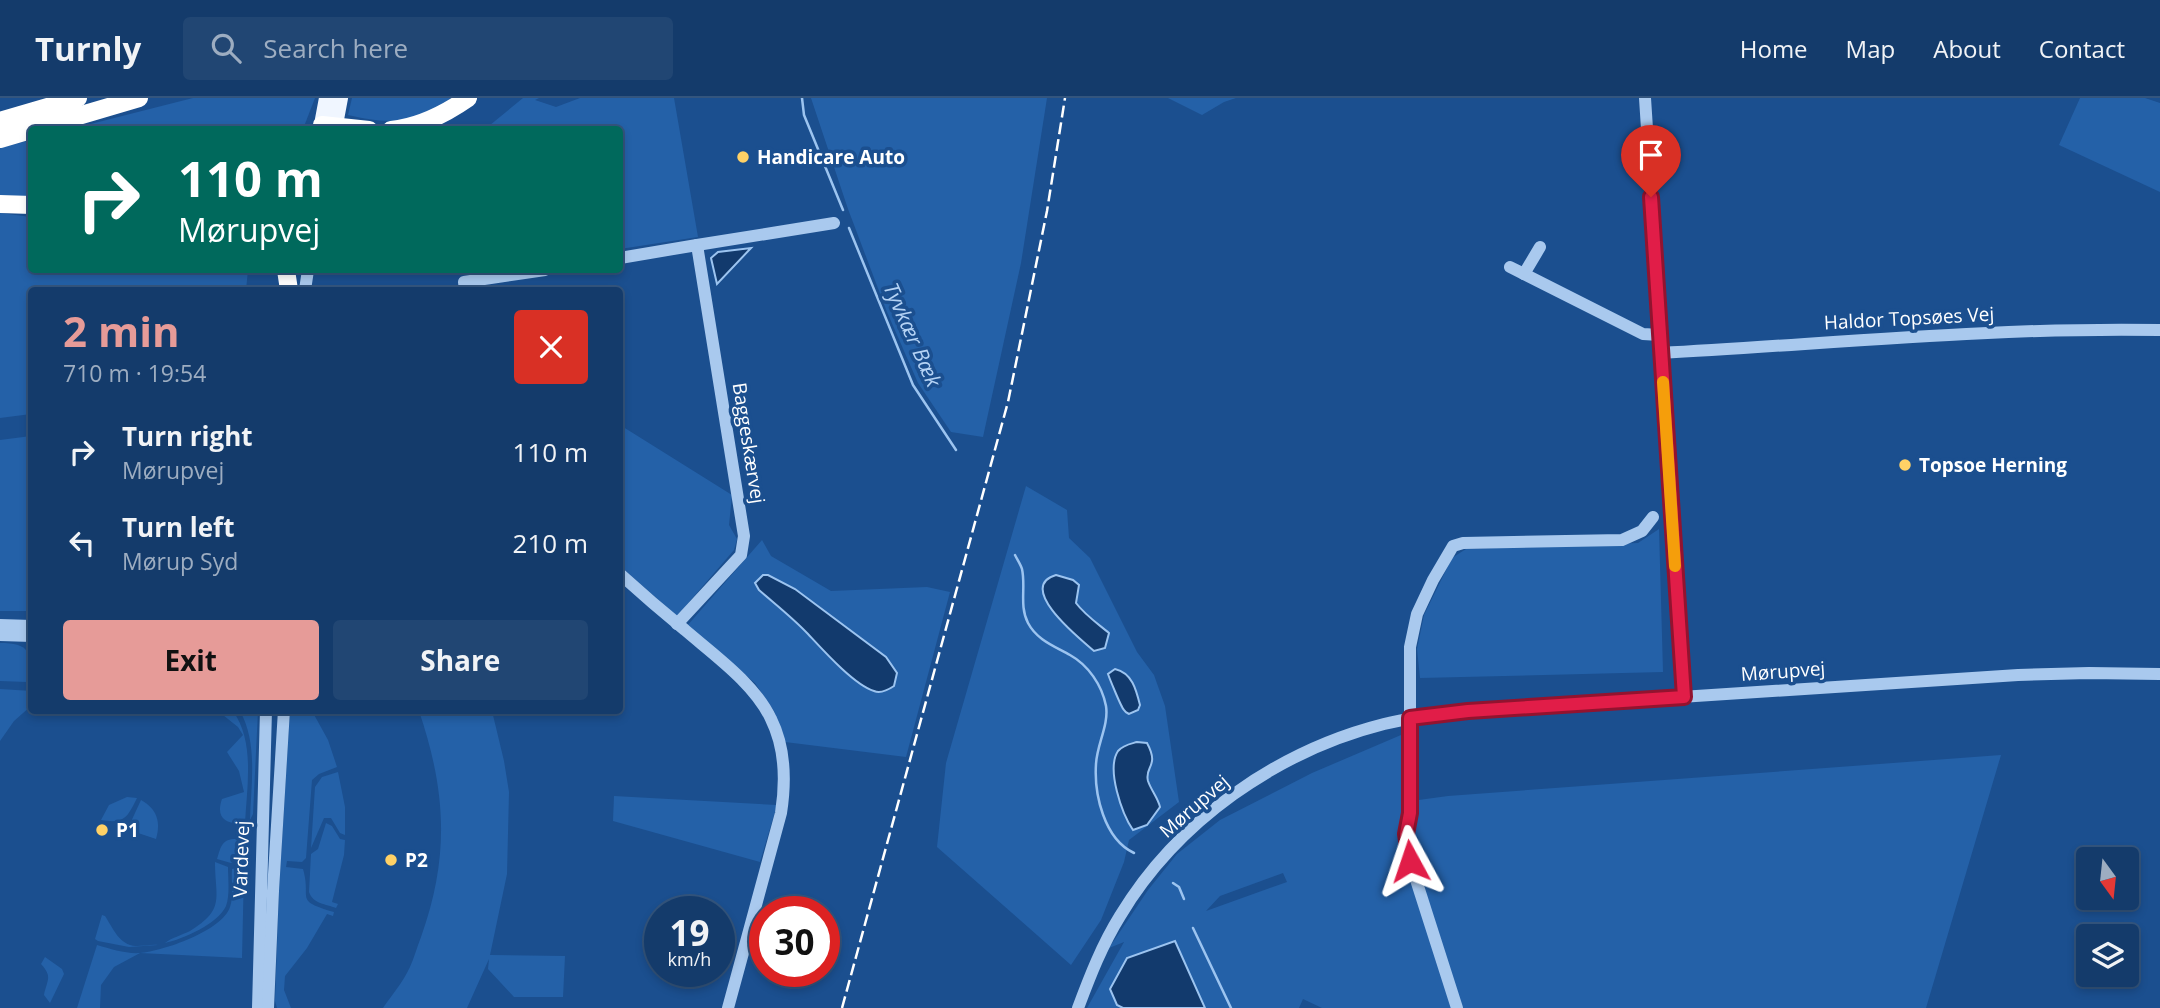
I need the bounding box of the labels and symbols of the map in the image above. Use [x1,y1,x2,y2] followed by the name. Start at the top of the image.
[1621,125,1681,197] pin
[757,144,905,170] place label: Handicare Auto
[735,149,751,165] marker: Handicare Auto
[878,278,949,392] water label: Tyvkær Bæk
[1823,301,1995,335] street label: Haldor Topsøes Vej
[727,381,771,505] street label: Baggeskærvej
[1919,452,2067,478] place label: Topsoe Herning
[1897,457,1913,473] marker: Topsoe Herning
[1740,655,1826,687] street label: Mørupvej
[1154,768,1234,844] street label: Mørupvej
[116,817,139,843] place label: P1
[227,820,255,898] street label: Vardevej
[94,822,110,838] marker: P1
[1373,824,1447,898] position arrow
[405,847,428,873] place label: P2
[2076,847,2138,910] north arrow
[383,852,399,868] marker: P2
[749,896,840,987] speed limit sign: 30

